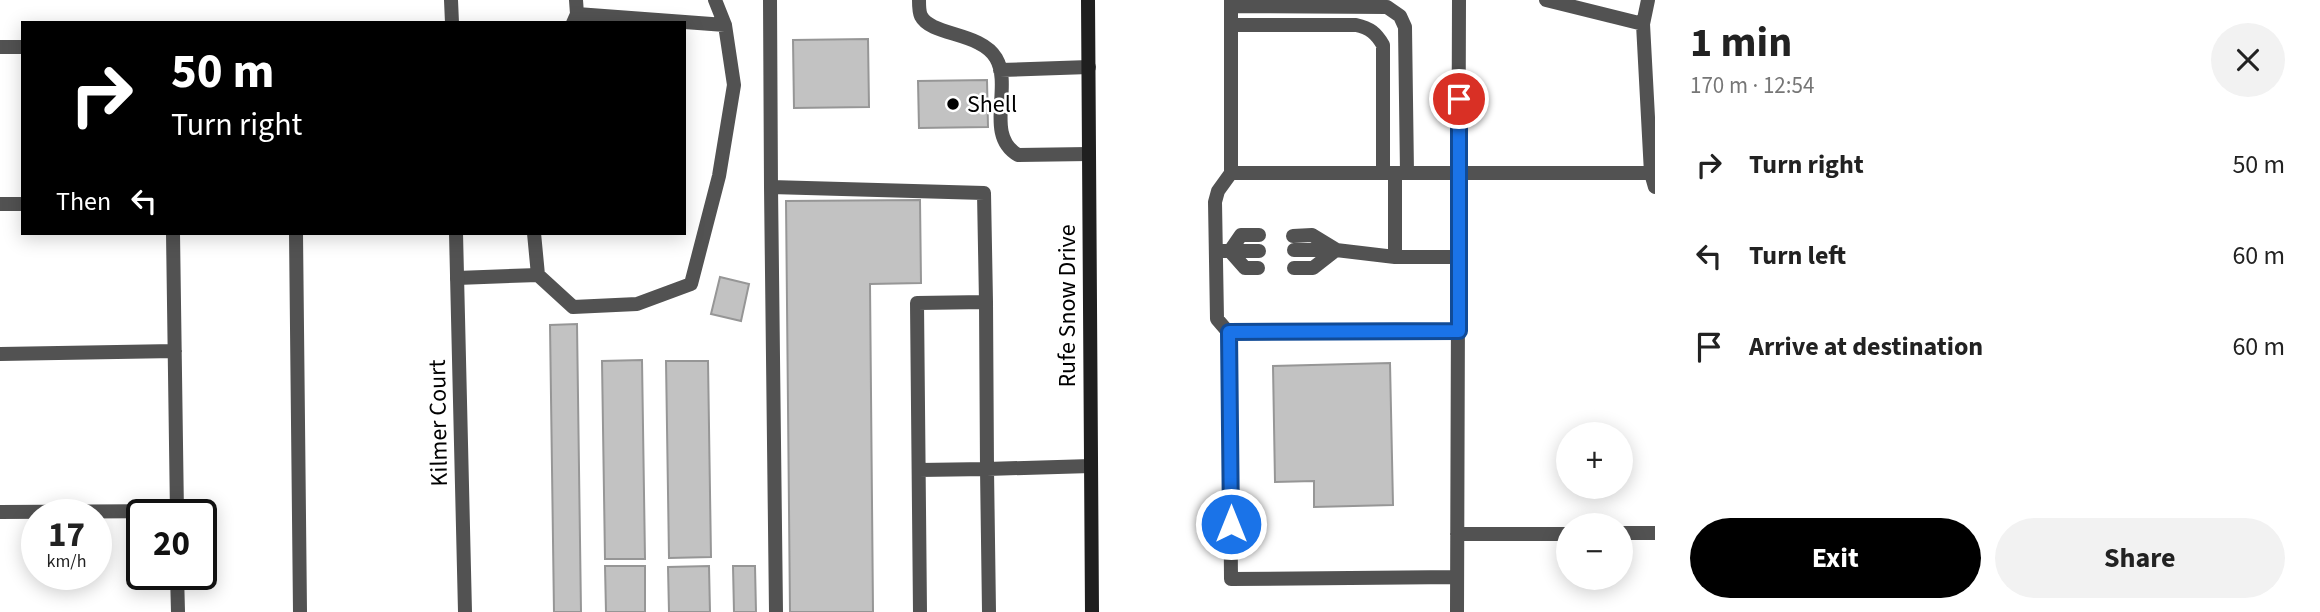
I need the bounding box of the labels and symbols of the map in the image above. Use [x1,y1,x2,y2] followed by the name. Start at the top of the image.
[1429,69,1489,129] pin
[967,87,1017,122] place label: Shell
[945,96,961,112] marker: Shell
[1050,224,1085,388] street label: Rufe Snow Drive
[420,359,457,487] street label: Kilmer Court
[1194,487,1268,561] position arrow
[126,499,217,590] speed limit sign: 20

